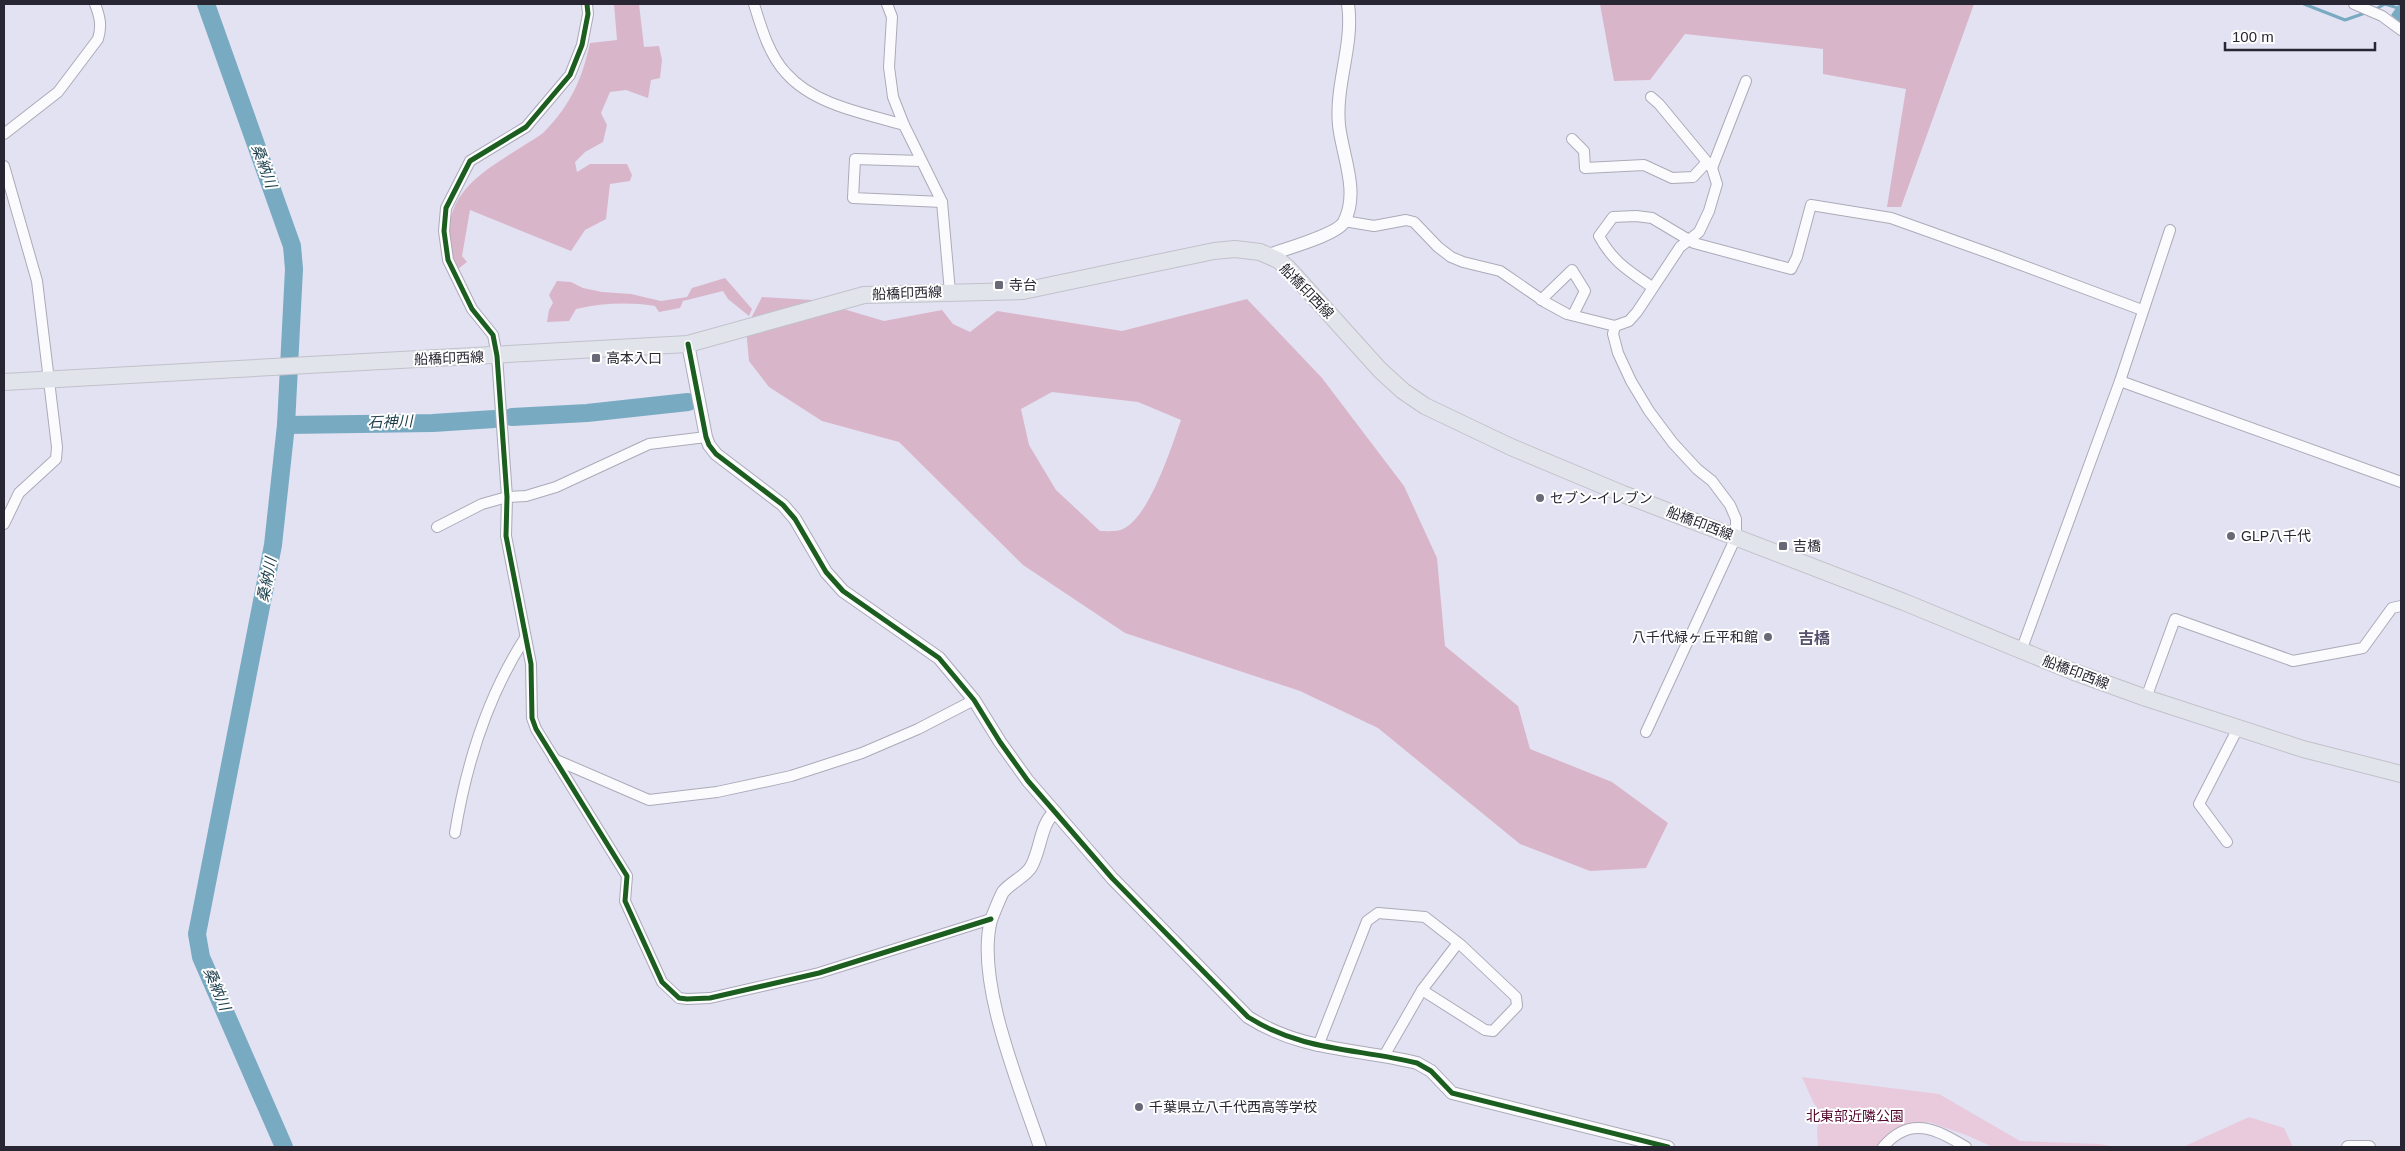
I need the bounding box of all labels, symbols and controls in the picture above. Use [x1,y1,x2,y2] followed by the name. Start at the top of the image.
[2225,20,2375,52] scale bar
[2232,28,2274,45] text: 100 m
[249,142,281,192] water label: 桑納川
[1277,260,1337,322] street label: 船橋印西線
[1009,277,1037,293] place label: 寺台
[993,279,1005,291] marker: 寺台
[872,284,942,302] street label: 船橋印西線
[414,349,484,367] street label: 船橋印西線
[606,350,662,366] place label: 高本入口
[590,352,602,364] marker: 高本入口
[367,412,415,431] water label: 石神川
[1550,490,1653,506] place label: セブン-イレブン
[1534,492,1546,504] marker: セブン-イレブン
[1664,503,1736,543] street label: 船橋印西線
[2241,528,2311,544] place label: GLP八千代
[2225,530,2237,542] marker: GLP八千代
[1793,538,1821,554] place label: 吉橋
[1777,540,1789,552] marker: 吉橋
[254,554,280,604] water label: 桑納川
[1632,629,1758,645] place label: 八千代緑ヶ丘平和館
[1798,630,1830,647] district label: 吉橋
[1762,631,1774,643] marker: 八千代緑ヶ丘平和館
[2040,652,2112,692] street label: 船橋印西線
[201,965,235,1015] water label: 桑納川
[1149,1099,1317,1115] place label: 千葉県立八千代西高等学校
[1133,1101,1145,1113] marker: 千葉県立八千代西高等学校
[1806,1108,1904,1124] park label: 北東部近隣公園

